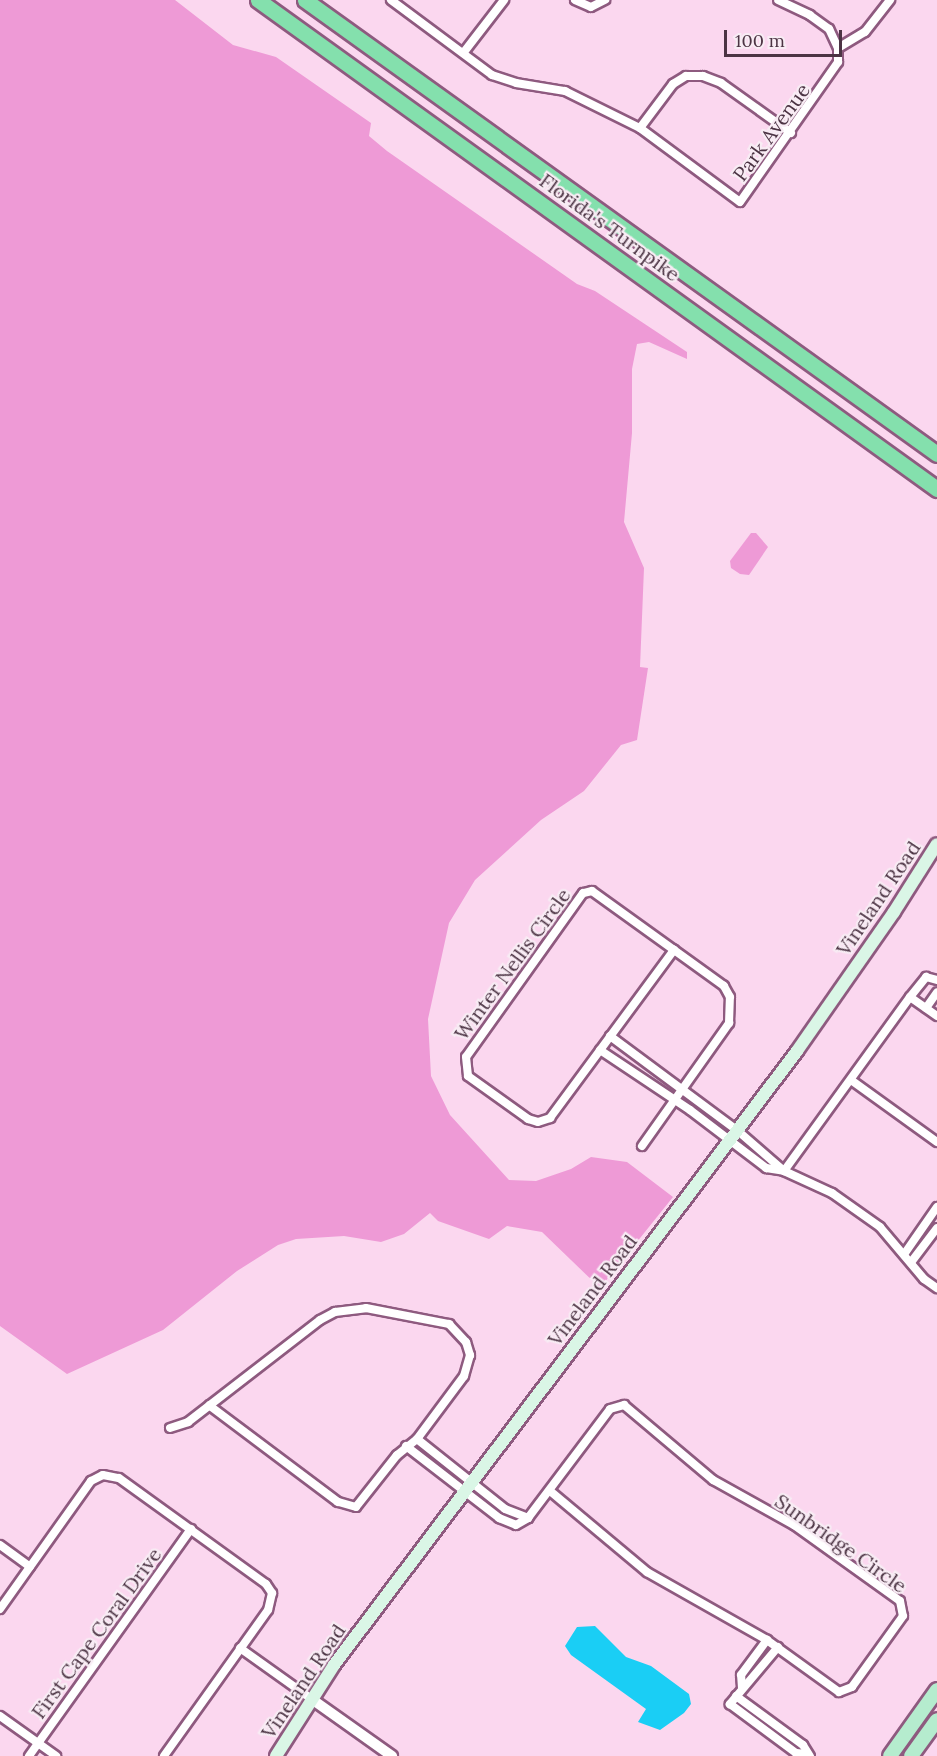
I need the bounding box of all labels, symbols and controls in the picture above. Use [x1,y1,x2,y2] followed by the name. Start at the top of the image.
[727,18,846,56] scale bar
[735,29,785,52] text: 100 m
[728,79,814,185] street label: Park Avenue
[535,168,685,286] street label: Florida's Turnpike
[831,836,925,960] street label: Vineland Road
[449,883,575,1045] street label: Winter Nellis Circle
[542,1230,642,1350] street label: Vineland Road
[771,1489,911,1597] street label: Sunbridge Circle
[26,1543,166,1723] street label: First Cape Coral Drive
[256,1619,350,1743] street label: Vineland Road

